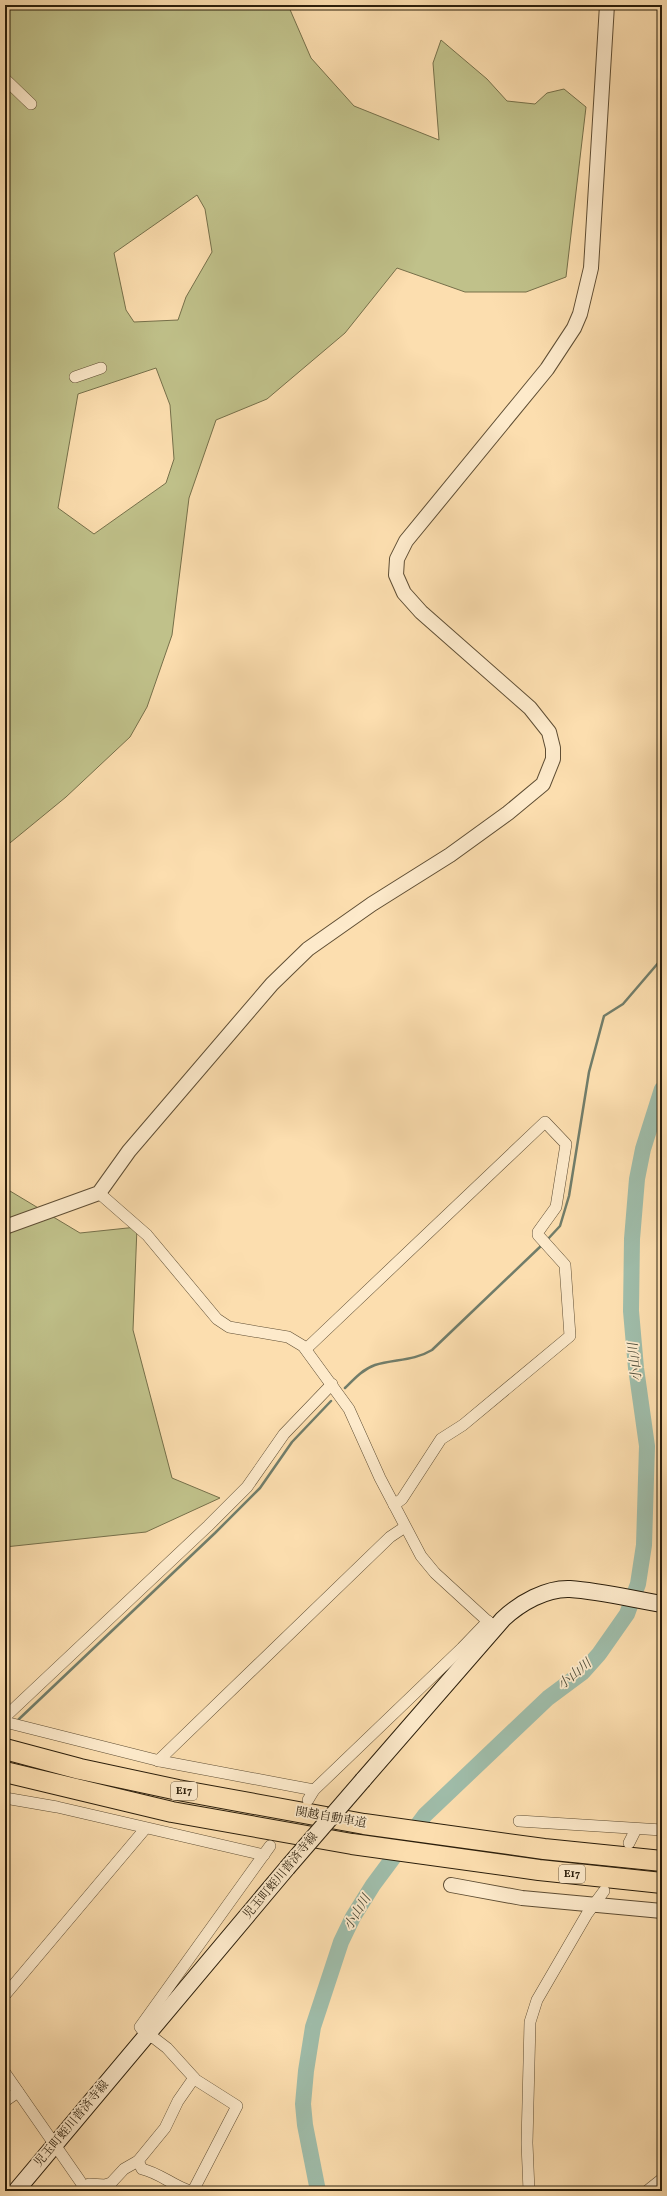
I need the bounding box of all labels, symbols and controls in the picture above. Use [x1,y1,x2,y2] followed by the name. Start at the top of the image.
[625,1340,647,1382] water label: 小山川
[554,1654,597,1694] water label: 小山川
[171,1782,197,1800] road number: E17
[294,1804,368,1832] street label: 関越自動車道
[240,1829,322,1923] street label: 児玉町蛭川普済寺線
[559,1865,585,1883] road number: E17
[340,1890,377,1934] water label: 小山川
[31,2077,113,2171] street label: 児玉町蛭川普済寺線

